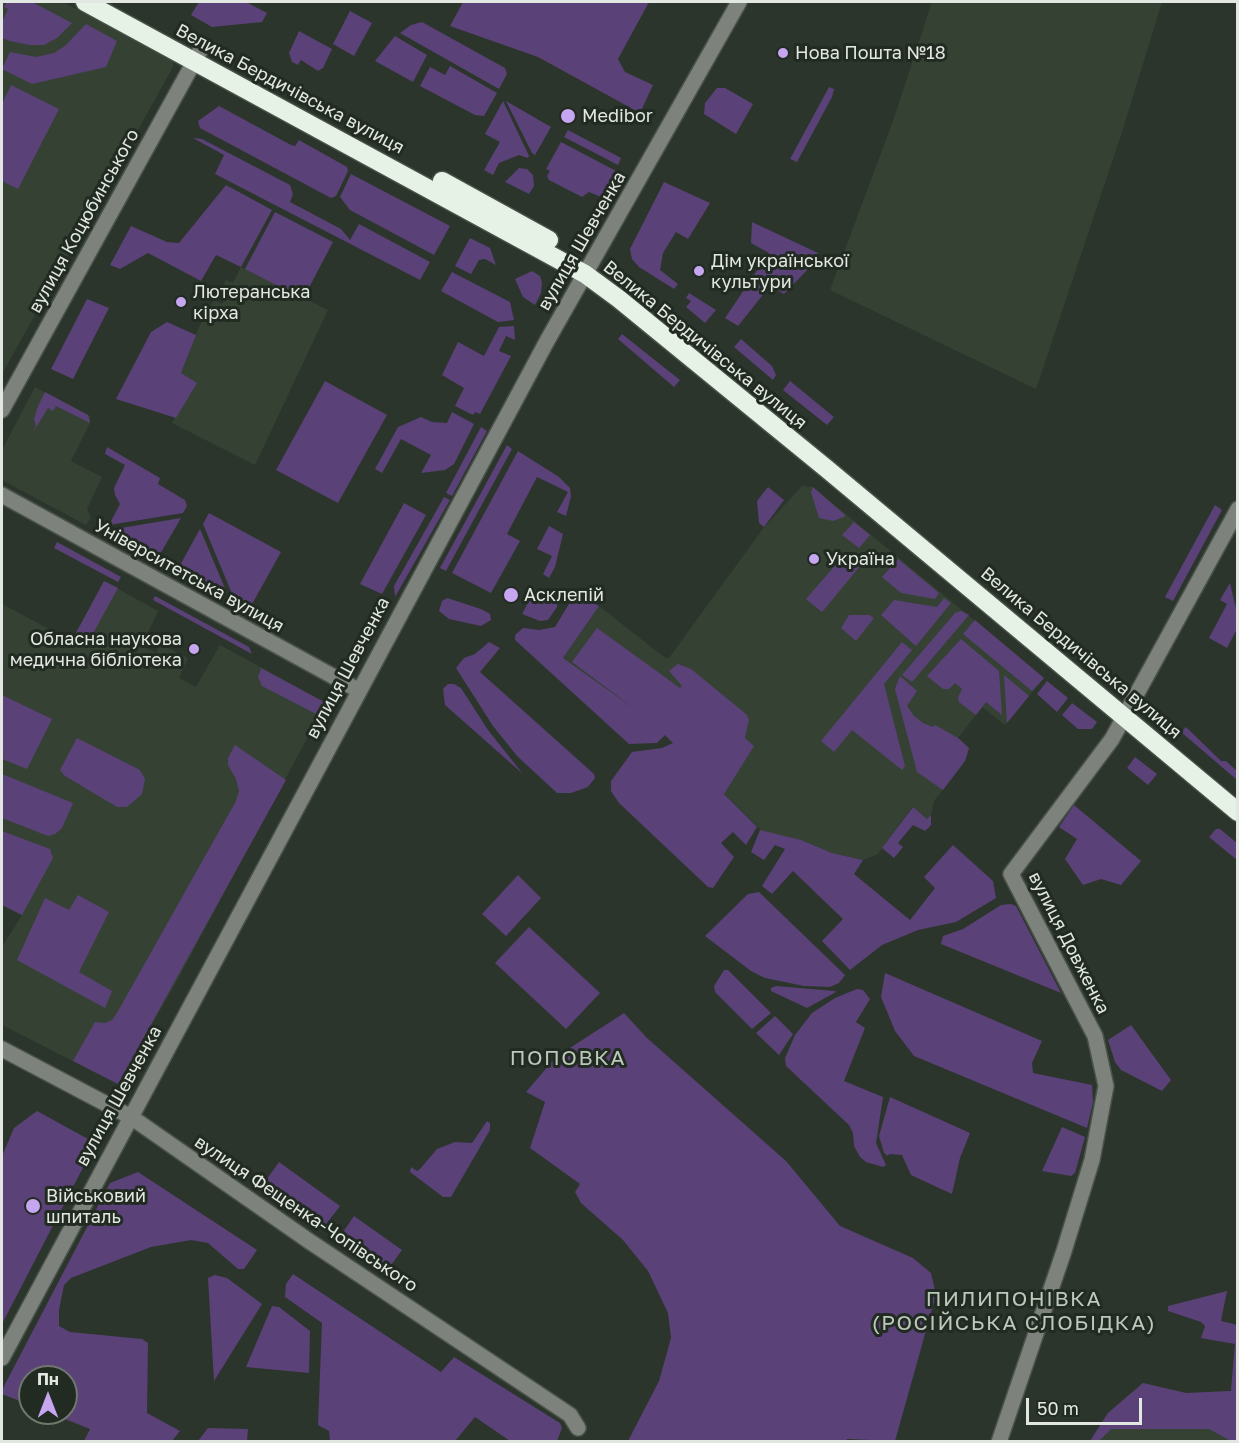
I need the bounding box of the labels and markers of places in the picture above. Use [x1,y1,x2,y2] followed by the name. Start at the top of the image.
[795,42,946,64] place label: Нова Пошта №18
[776,46,790,60] marker: Нова Пошта №18
[582,105,653,127] place label: Medibor
[559,107,577,125] marker: Medibor
[711,250,849,292] place label: Дім української культури
[692,264,706,278] marker: Дім української культури
[193,281,311,324] place label: Лютеранська кірха
[174,295,188,309] marker: Лютеранська кірха
[826,548,895,570] place label: Україна
[807,552,821,566] marker: Україна
[524,584,604,606] place label: Асклепій
[502,586,520,604] marker: Асклепій
[10,628,182,670] place label: Обласна наукова медична бібліотека
[187,642,201,656] marker: Обласна наукова медична бібліотека
[46,1185,146,1228] place label: Військовий шпиталь
[24,1197,42,1215] marker: Військовий шпиталь

